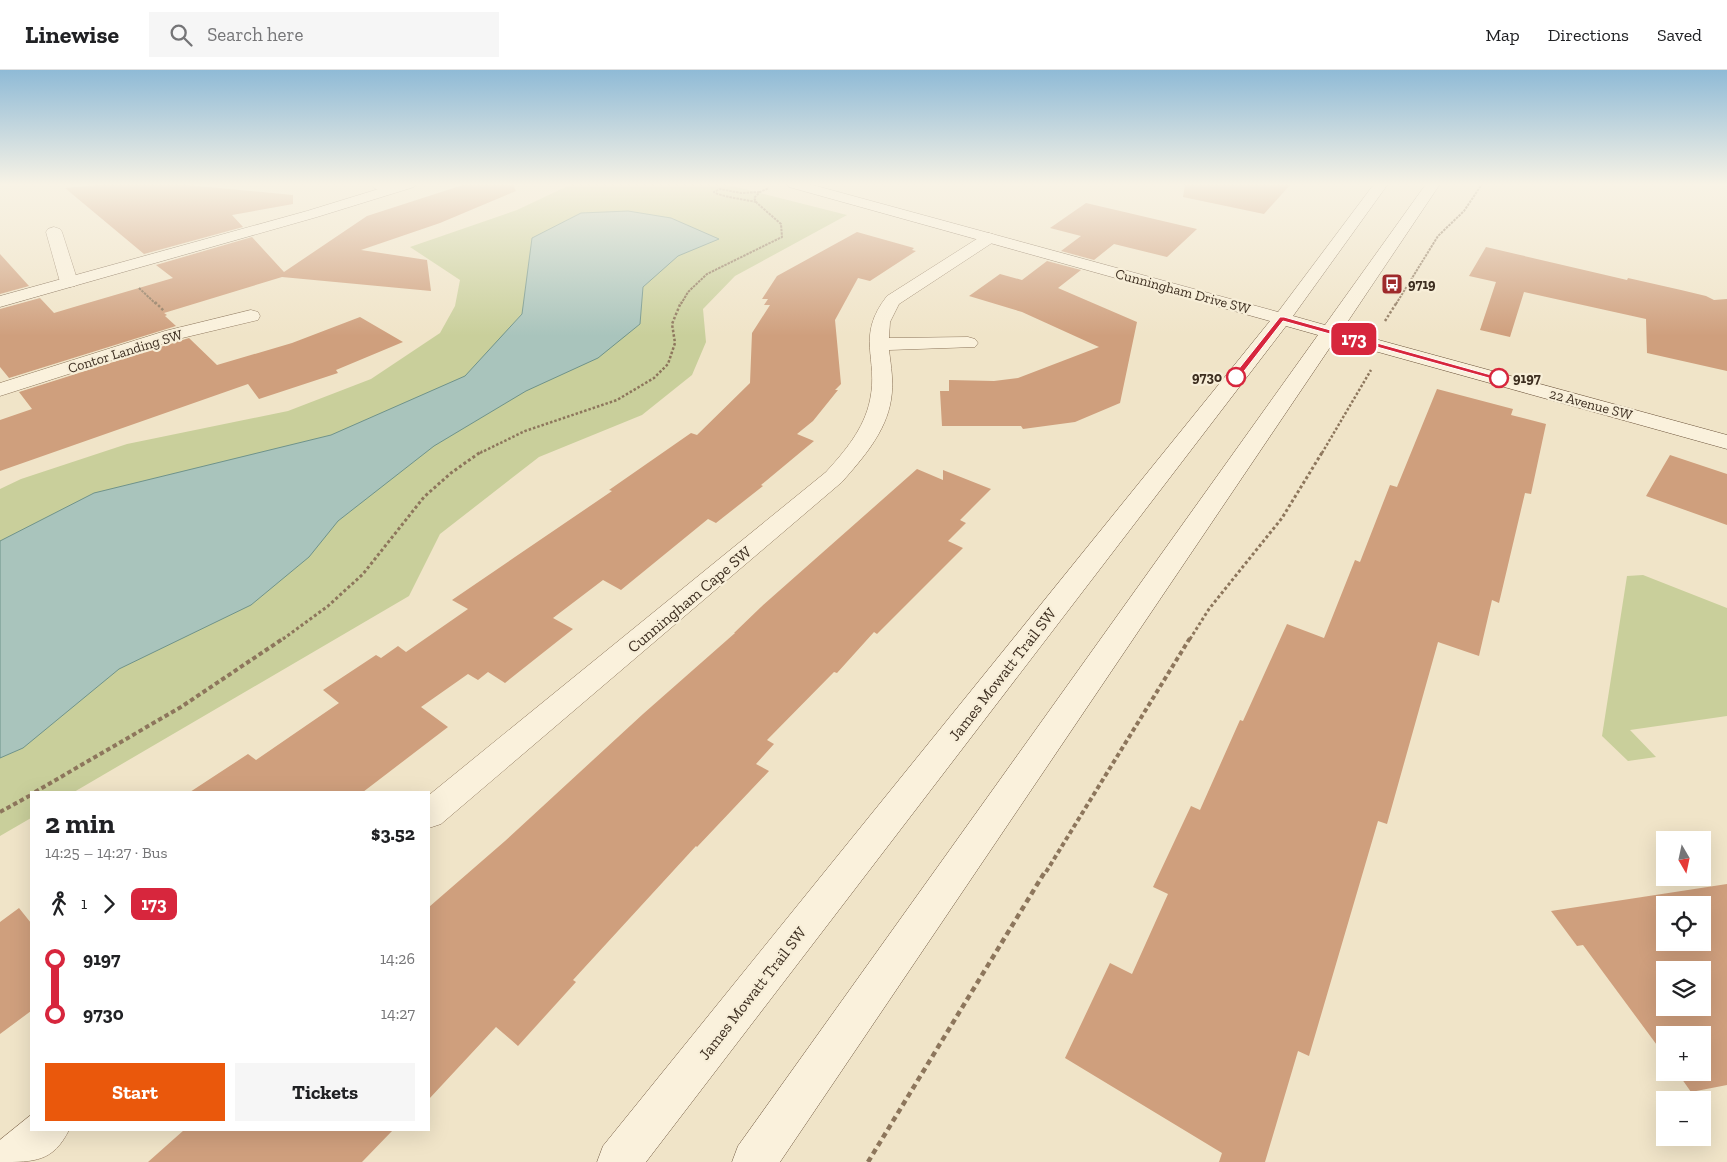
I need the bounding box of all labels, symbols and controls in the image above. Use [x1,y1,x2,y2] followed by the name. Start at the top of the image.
[149,12,499,57] search box
[25,20,119,49] text: Linewise
[167,21,195,49] icon: search
[207,23,303,46] text: Search here
[1485,24,1520,46] text: Map
[1548,24,1629,46] text: Directions
[1657,24,1702,46] text: Saved
[1114,265,1252,318] street label: Cunningham Drive SW
[1380,272,1404,296] bus stop icon: 9719
[1408,276,1436,293] place label: 9719
[1325,323,1383,355] line badge: 173
[66,326,184,377] street label: Contor Landing SW
[1341,328,1367,350] text: 173
[1226,367,1246,387] marker: 9730
[1489,368,1509,388] marker: 9197
[1192,369,1222,386] place label: 9730
[1513,370,1541,387] place label: 9197
[1548,385,1634,424] street label: 22 Avenue SW
[624,542,755,657] street label: Cunningham Cape SW
[945,604,1060,745] street label: James Mowatt Trail SW
[45,807,115,840] text: 2 min
[371,822,415,845] text: $3.52
[1656,831,1711,886] north arrow
[1656,831,1711,1146] map controls
[45,843,168,862] text: 14:25 – 14:27 · Bus
[45,890,73,918] icon: walk
[95,890,123,918] icon: forward
[141,893,167,915] text: 173
[81,894,87,913] text: 1
[1656,896,1711,951] button: locate
[695,923,810,1064] street label: James Mowatt Trail SW
[83,947,120,970] text: 9197
[380,949,415,968] text: 14:26
[1656,961,1711,1016] button: layers
[83,1002,124,1025] text: 9730
[381,1004,415,1023] text: 14:27
[1656,1026,1711,1081] button: +
[45,1063,225,1121] button: Start
[235,1063,415,1121] button: Tickets
[1656,1091,1711,1146] button: −

